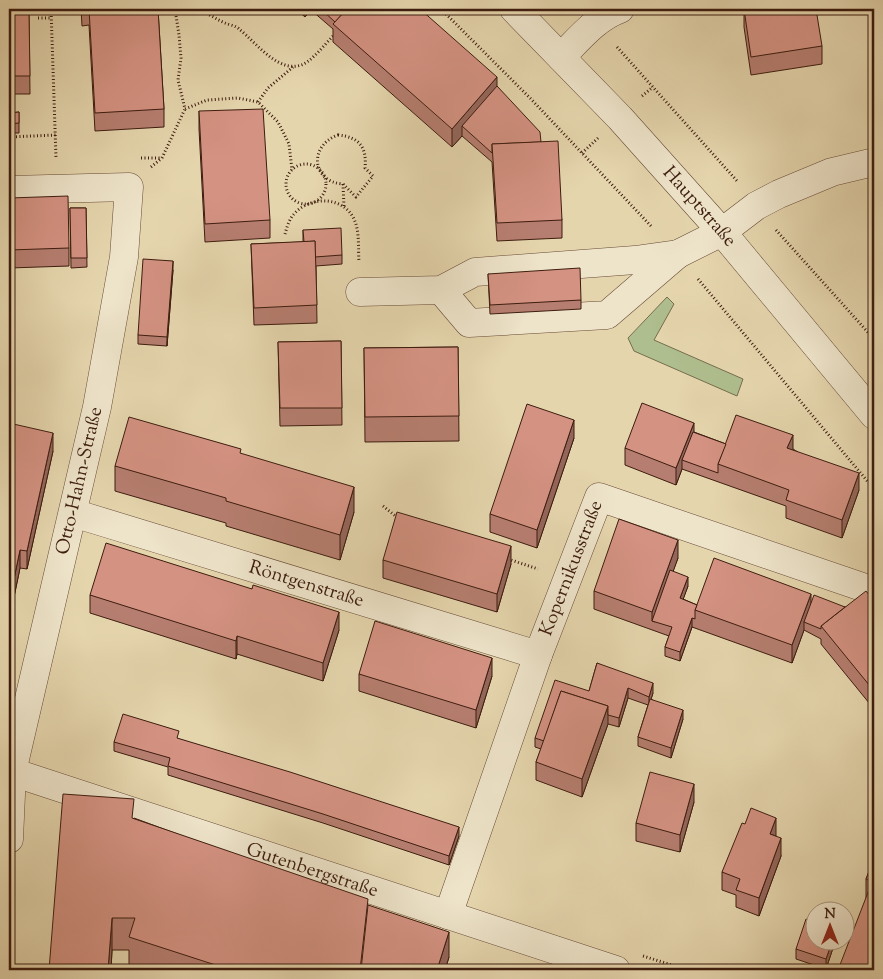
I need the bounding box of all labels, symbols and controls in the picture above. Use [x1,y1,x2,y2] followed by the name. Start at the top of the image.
[656,160,743,253] street label: Hauptstraße
[50,404,110,558] street label: Otto-Hahn-Straße
[533,496,610,640] street label: Kopernikusstraße
[245,554,367,615] street label: Röntgenstraße
[243,836,382,905] street label: Gutenbergstraße
[806,902,856,952] north arrow
[824,905,836,925] text: N

